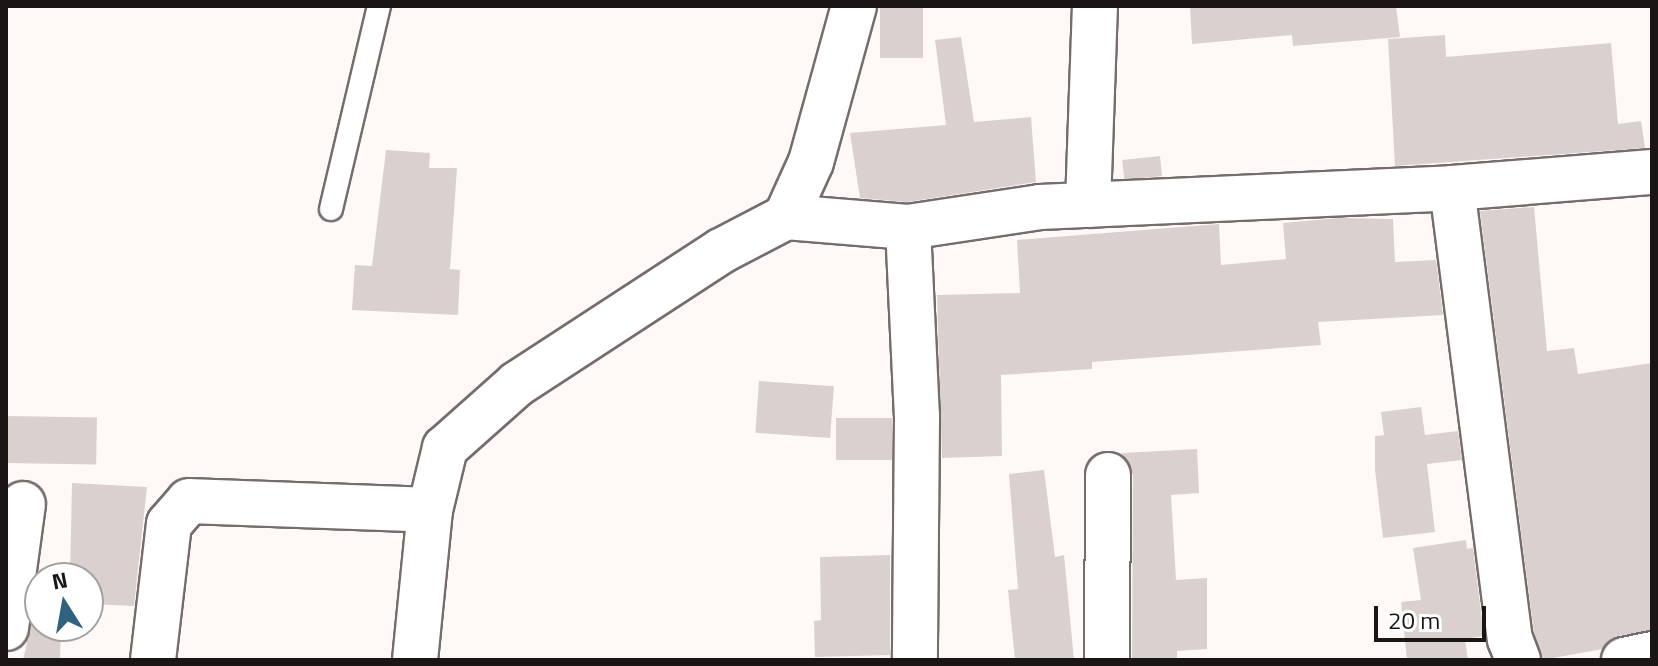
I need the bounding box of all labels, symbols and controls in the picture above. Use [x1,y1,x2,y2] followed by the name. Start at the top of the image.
[24,562,104,642] north arrow
[49,562,71,599] text: N
[1378,590,1490,640] scale bar
[1388,602,1440,638] text: 20 m

